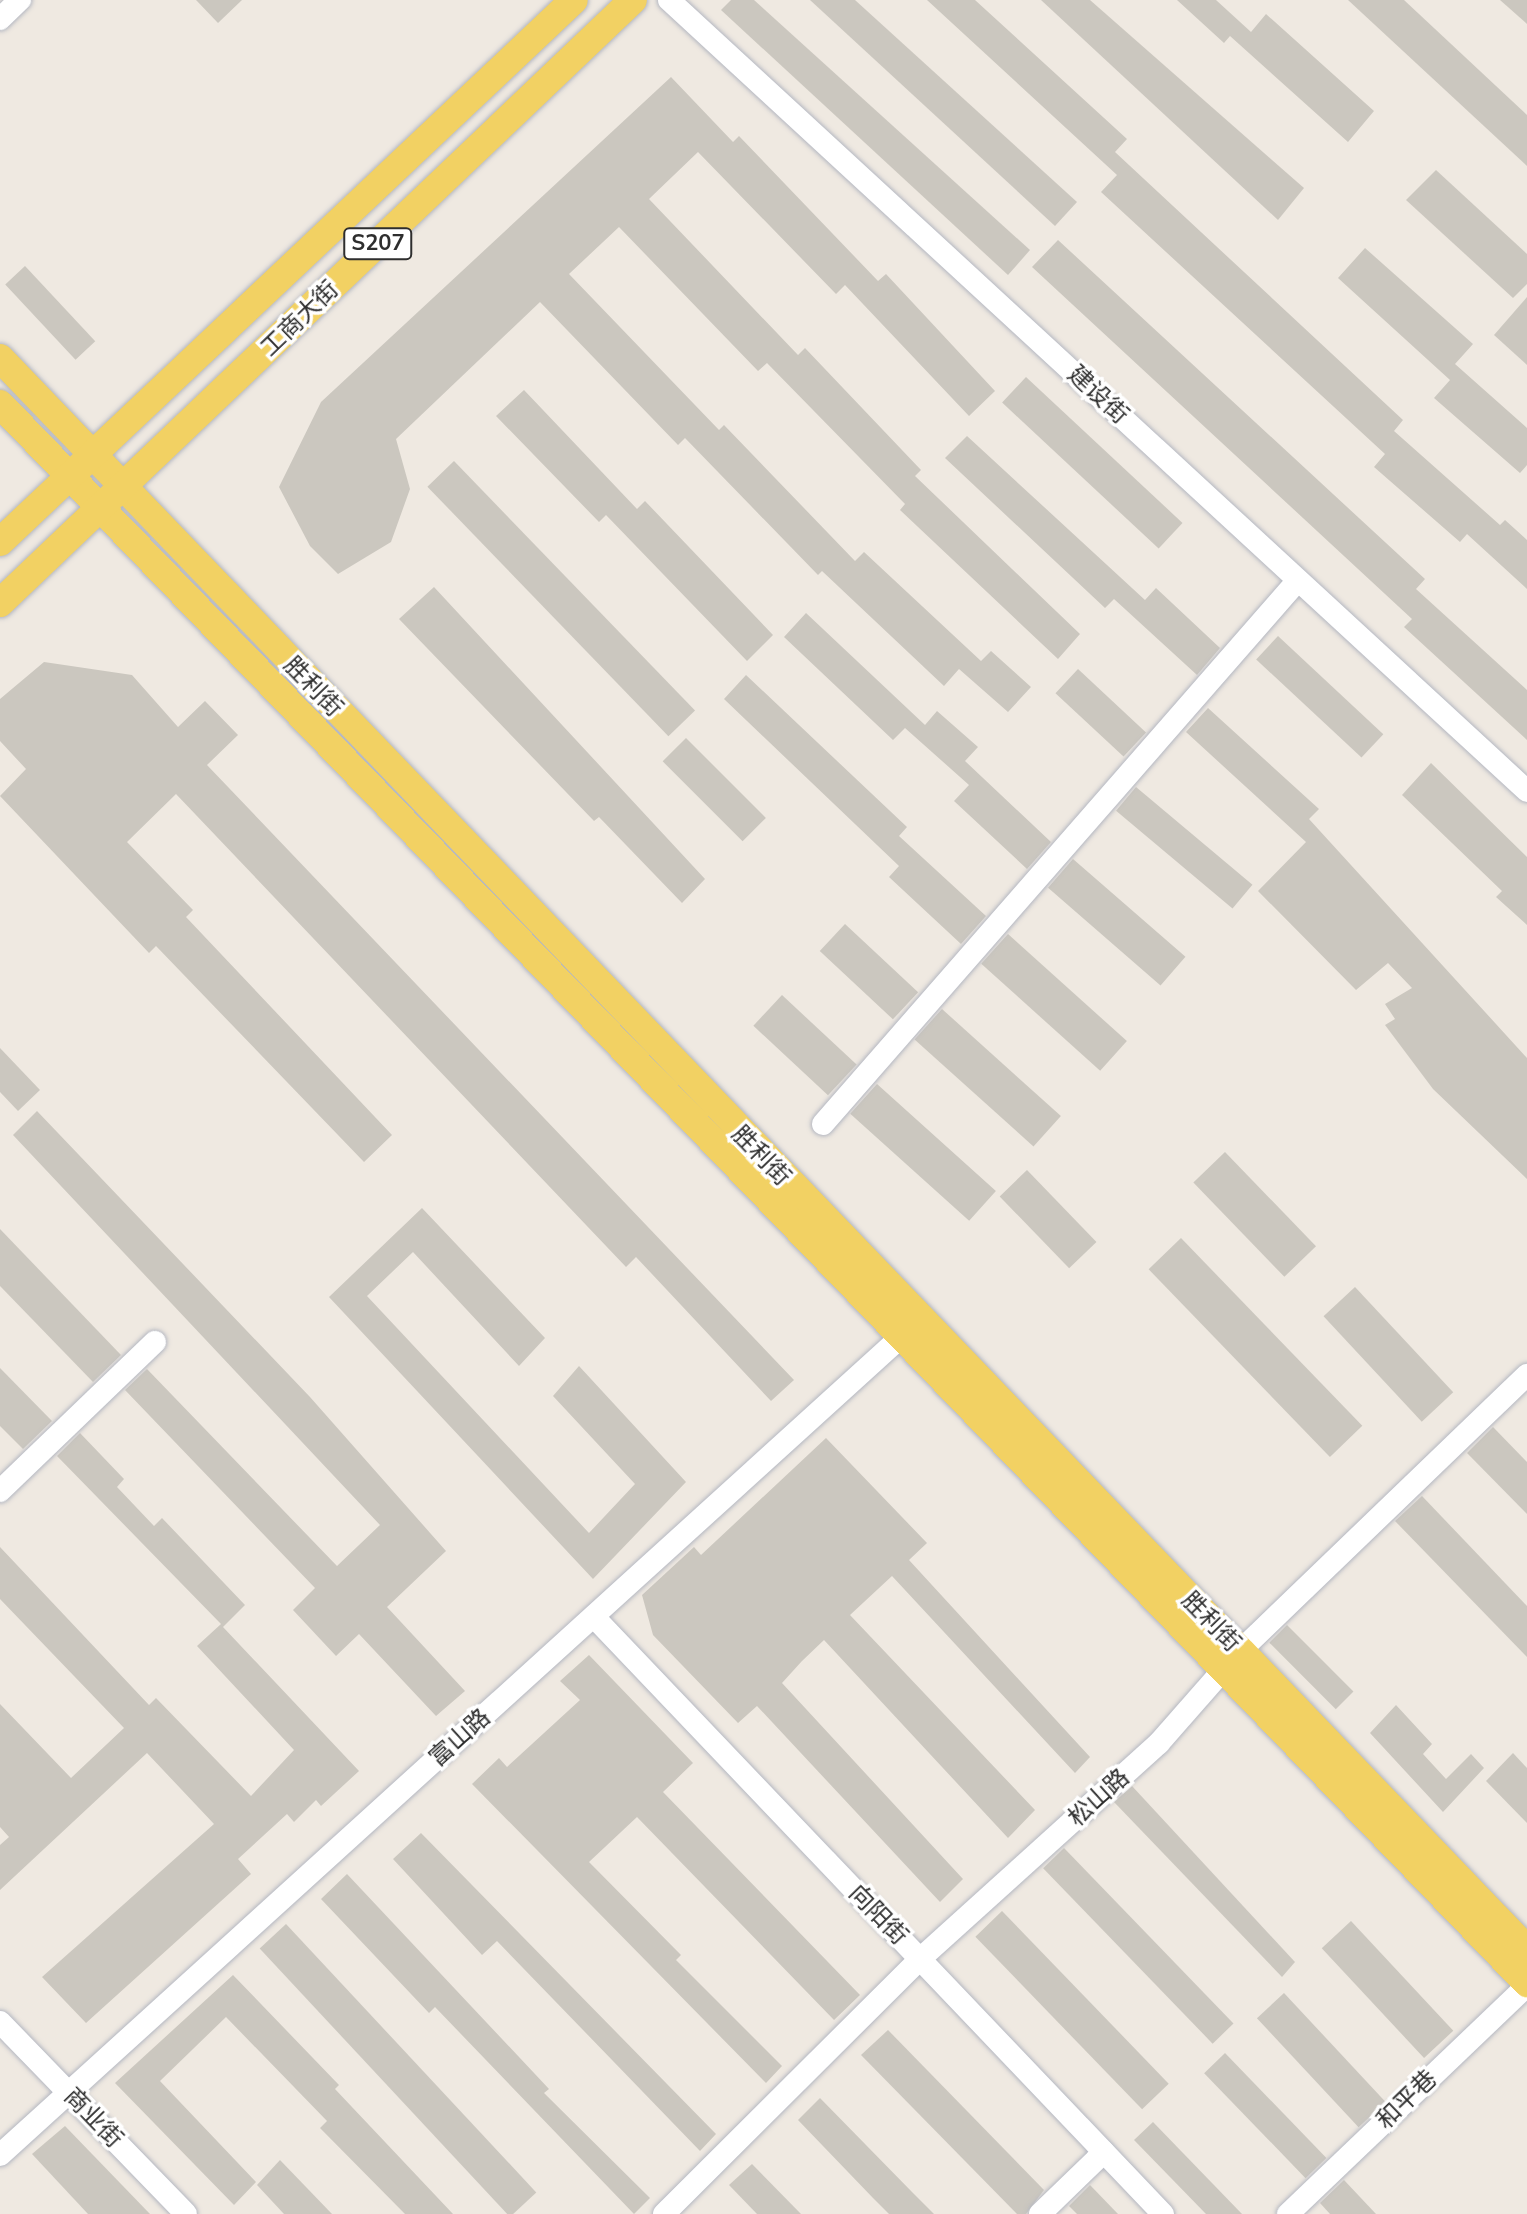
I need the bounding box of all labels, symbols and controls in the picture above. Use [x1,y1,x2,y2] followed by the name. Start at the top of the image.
[342,226,414,262] road number: S207
[255,275,345,363] street label: 工商大街
[1062,360,1134,430] street label: 建设街
[278,651,348,723] street label: 胜利街
[726,1120,796,1192] street label: 胜利街
[1176,1586,1246,1658] street label: 胜利街
[424,1703,496,1773] street label: 富山路
[1063,1763,1135,1833] street label: 松山路
[843,1879,913,1951] street label: 向阳街
[1371,2065,1443,2135] street label: 和平巷
[58,2082,128,2154] street label: 商业街

